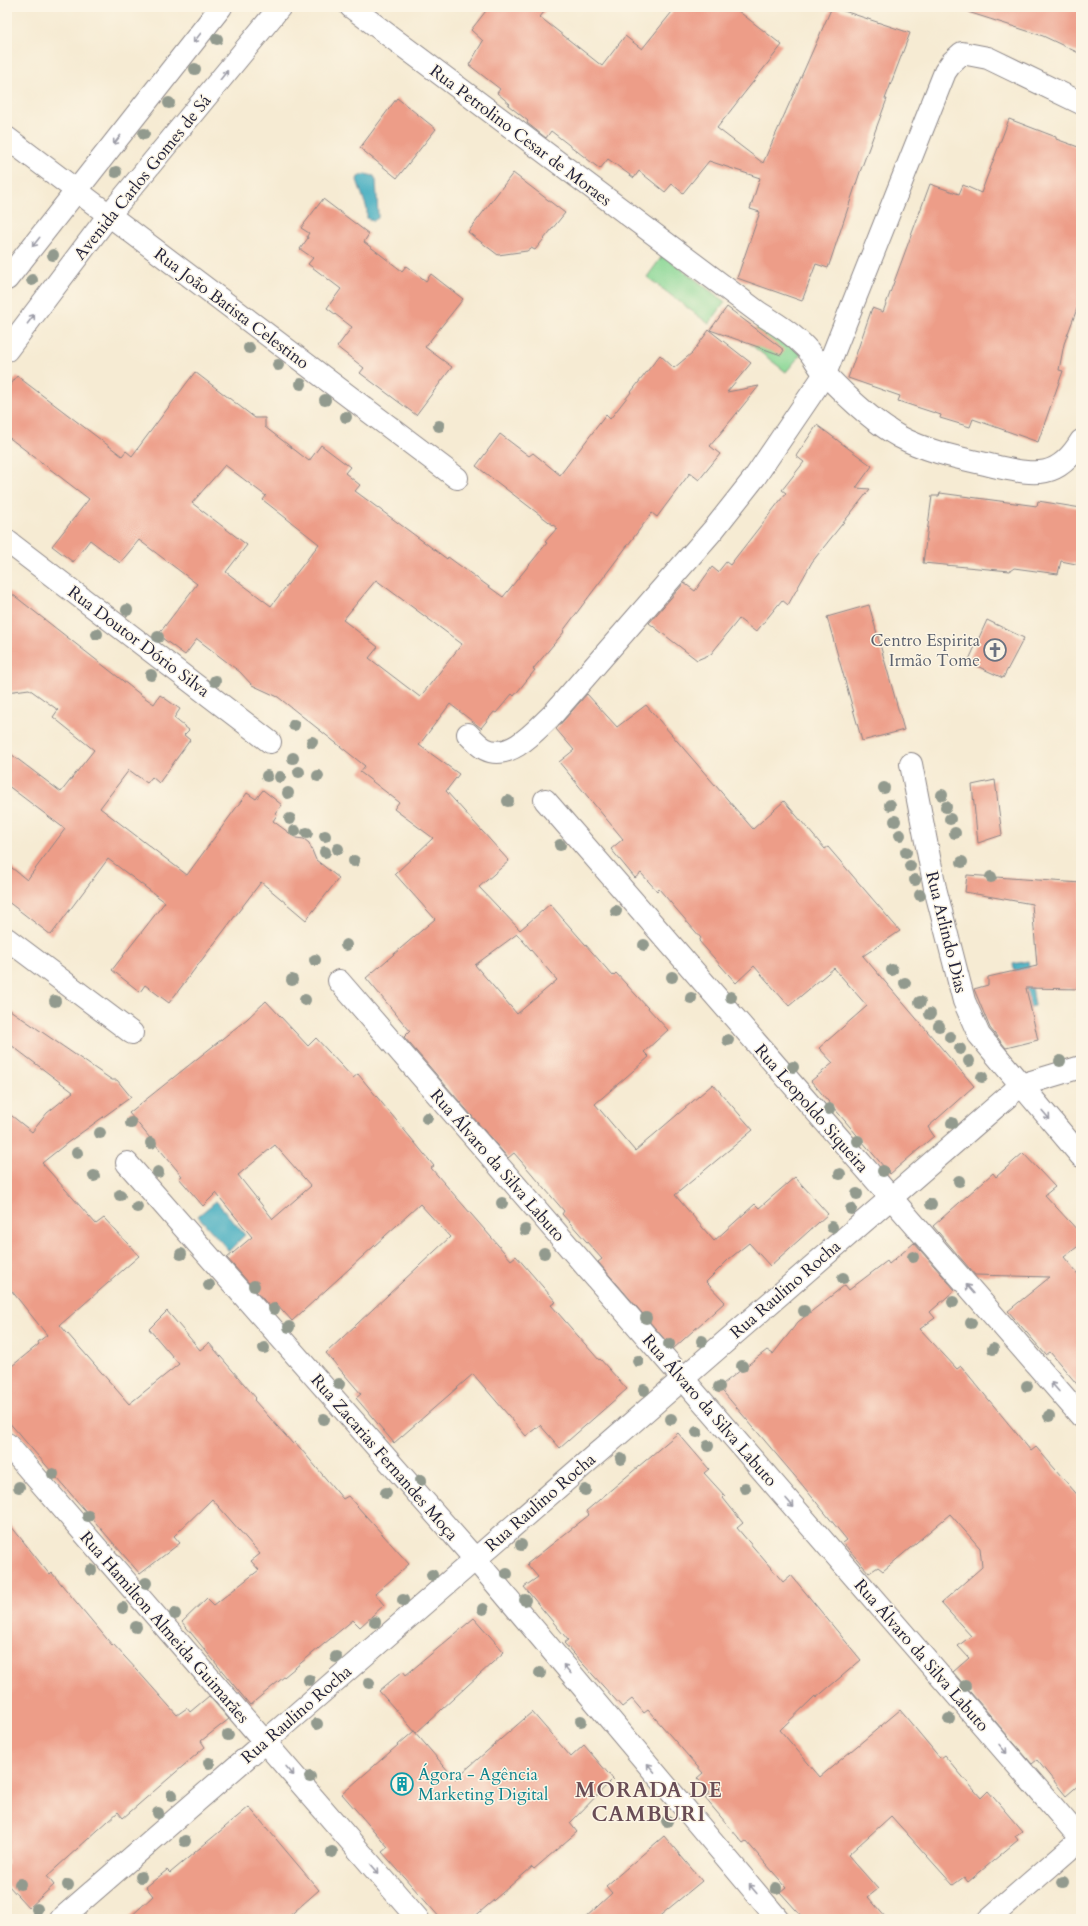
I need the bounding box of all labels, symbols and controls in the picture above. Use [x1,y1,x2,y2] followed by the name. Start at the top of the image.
[192,32,201,43] one-way arrow
[425,59,617,212] street label: Rua Petrolino Cesar de Moraes
[220,69,229,80] one-way arrow
[69,89,217,265] street label: Avenida Carlos Gomes de Sá
[112,135,121,146] one-way arrow
[32,237,41,248] one-way arrow
[149,242,314,374] street label: Rua João Batista Celestino
[26,314,35,325] one-way arrow
[63,580,215,703] street label: Rua Doutor Dório Silva
[871,629,981,672] place label: Centro Espirita Irmão Tome
[982,637,1008,663] church icon: Centro Espirita Irmão Tome
[920,869,973,996] street label: Rua Arlindo Dias
[749,1039,874,1178] street label: Rua Leopoldo Siqueira
[425,1084,570,1246] street label: Rua Álvaro da Silva Labuto
[1041,1109,1050,1119] one-way arrow
[725,1235,846,1344] street label: Rua Raulino Rocha
[965,1284,974,1294] one-way arrow
[637,1329,782,1491] street label: Rua Álvaro da Silva Labuto
[306,1369,464,1546] street label: Rua Zacarias Fernandes Moça
[1051,1381,1060,1392] one-way arrow
[480,1448,601,1557] street label: Rua Raulino Rocha
[785,1498,794,1508] one-way arrow
[75,1526,255,1728] street label: Rua Hamilton Almeida Guimarães
[849,1574,994,1736] street label: Rua Álvaro da Silva Labuto
[236,1660,357,1769] street label: Rua Raulino Rocha
[563,1664,572,1674] one-way arrow
[999,1744,1008,1755] one-way arrow
[418,1763,549,1806] place label: Ágora - Agência Marketing Digital
[646,1763,655,1774] one-way arrow
[285,1766,294,1776] one-way arrow
[389,1771,415,1797] building icon: Ágora - Agência Marketing Digital
[575,1776,723,1829] district label: MORADA DE CAMBURI
[370,1864,379,1875] one-way arrow
[748,1884,757,1895] one-way arrow

